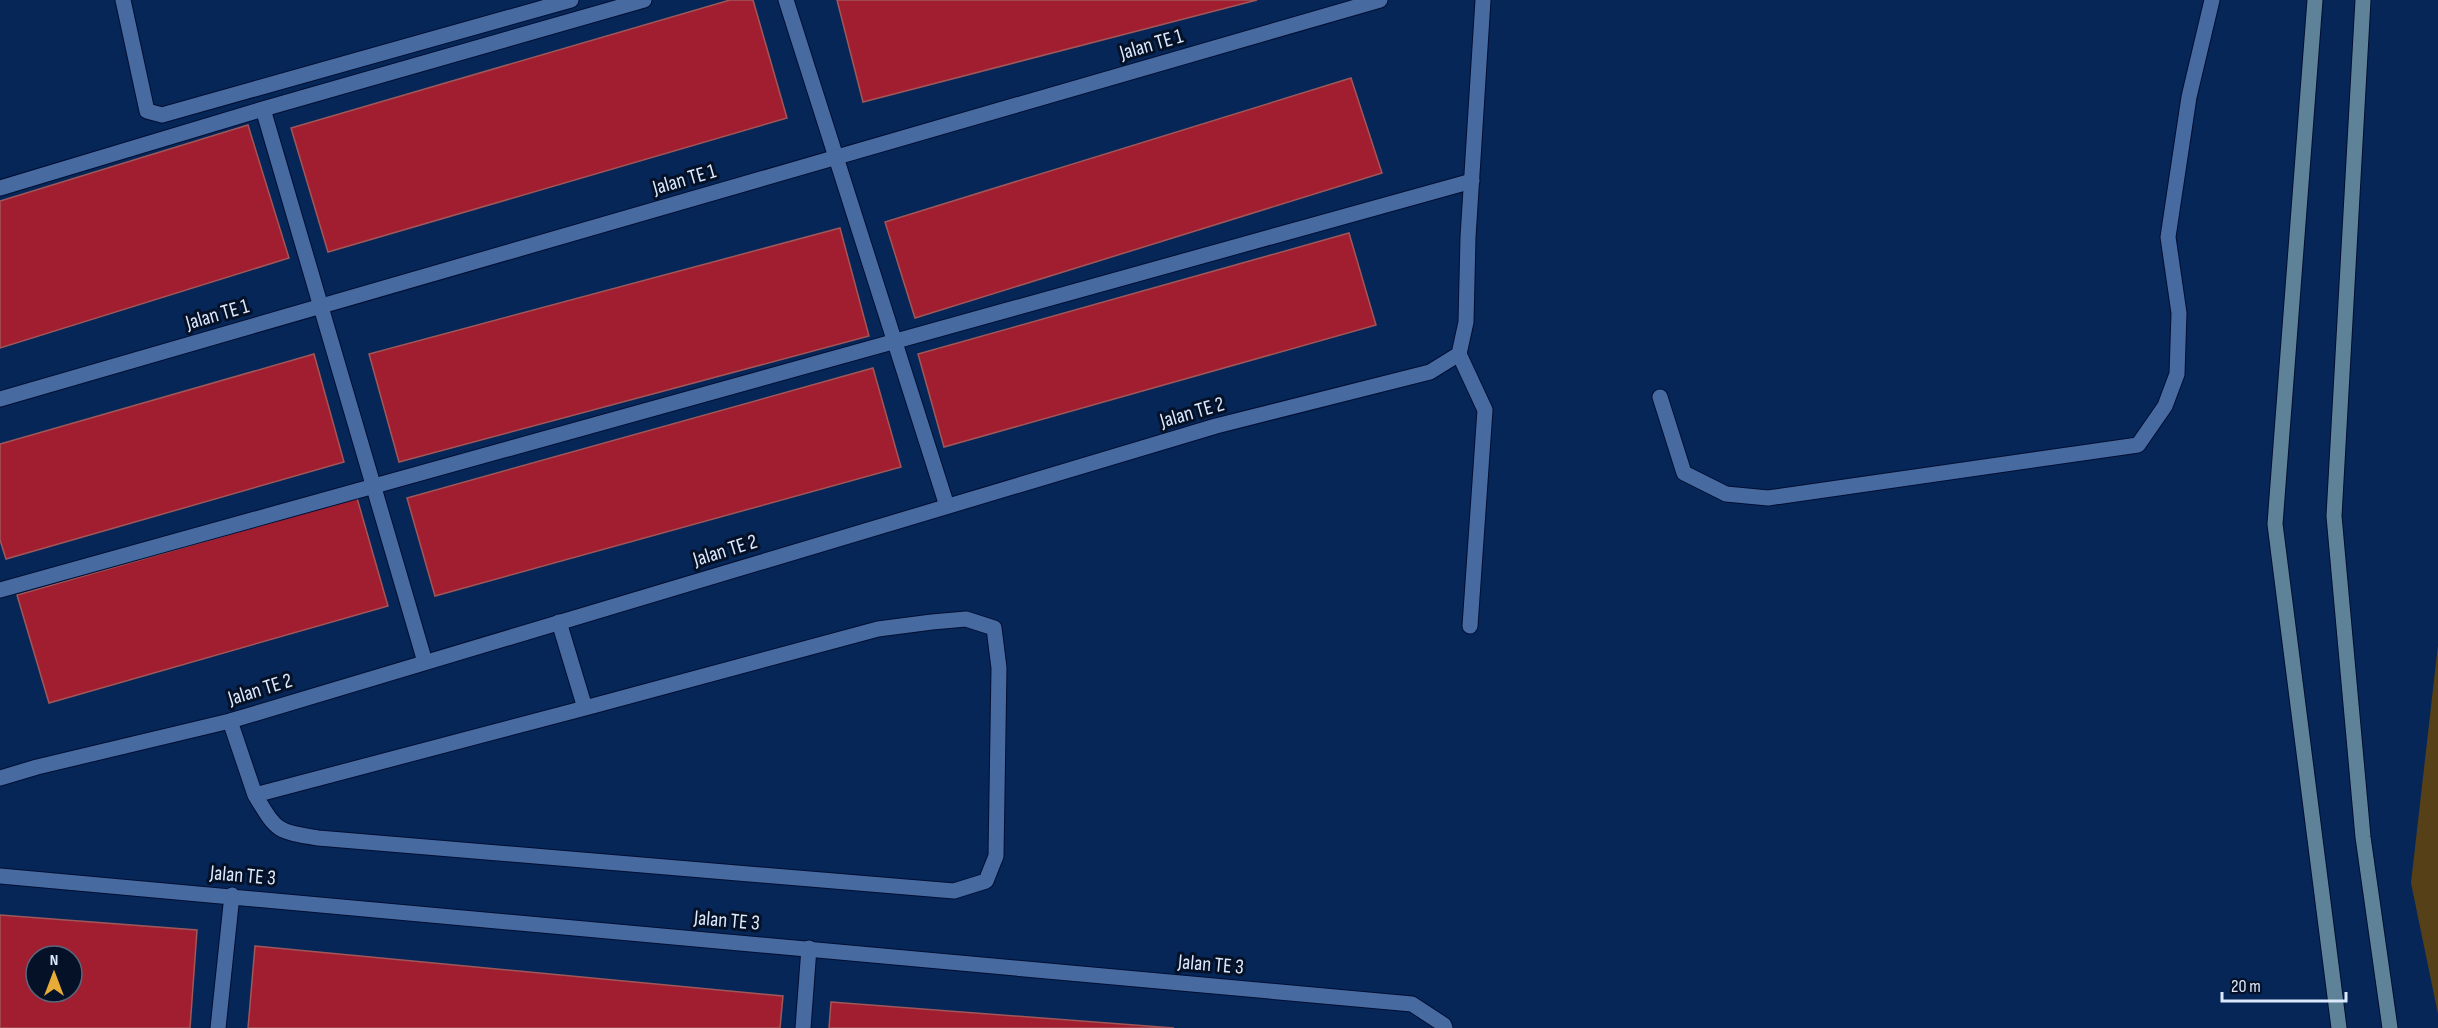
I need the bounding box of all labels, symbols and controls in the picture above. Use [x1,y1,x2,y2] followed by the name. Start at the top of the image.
[1116,23,1186,66] street label: Jalan TE 1
[649,158,719,201] street label: Jalan TE 1
[182,293,252,336] street label: Jalan TE 1
[1156,391,1227,434] street label: Jalan TE 2
[689,529,760,572] street label: Jalan TE 2
[224,668,295,711] street label: Jalan TE 2
[208,860,277,891] street label: Jalan TE 3
[692,905,761,936] street label: Jalan TE 3
[24,944,84,1004] north arrow
[1176,949,1245,980] street label: Jalan TE 3
[50,951,58,970] text: N
[2222,965,2346,1003] scale bar
[2231,976,2261,997] text: 20 m

